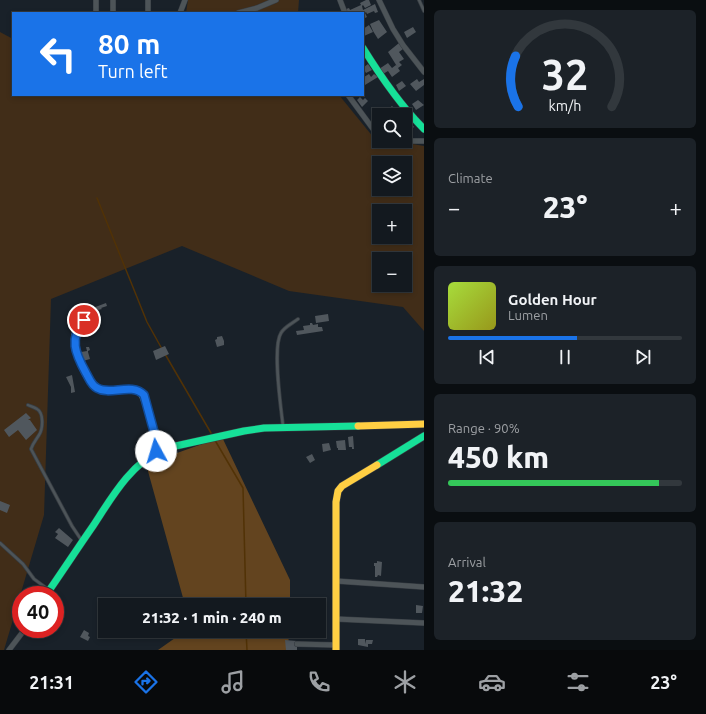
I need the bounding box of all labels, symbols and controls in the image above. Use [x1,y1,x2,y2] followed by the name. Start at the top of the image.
[32,28,84,80] icon: left
[98,28,160,59] text: 80 m
[542,51,588,98] text: 32
[98,61,168,81] text: Turn left
[549,98,581,114] text: km/h
[372,108,412,292] map controls
[372,108,412,148] button: search
[372,156,412,196] button: layers
[448,171,493,185] text: Climate
[543,190,587,224] text: 23°
[448,195,460,220] text: −
[670,195,682,220] text: +
[372,204,412,244] button: +
[372,252,412,292] button: −
[508,291,597,308] text: Golden Hour
[67,303,101,337] pin
[508,308,548,322] text: Lumen
[73,309,95,331] icon: arrive
[476,346,498,368] icon: previous
[554,346,576,368] icon: pause
[632,346,654,368] icon: next
[448,421,520,435] text: Range · 90%
[135,430,177,472] position arrow
[448,440,549,474] text: 450 km
[448,555,486,569] text: Arrival
[448,574,523,608] text: 21:32
[12,586,64,638] speed limit sign: 40
[142,609,282,626] text: 21:32 · 1 min · 240 m
[132,668,160,696] icon: directions
[219,668,247,696] icon: music
[305,668,333,696] icon: phone
[391,668,419,696] icon: climate
[478,668,506,696] icon: car
[564,668,592,696] icon: filters
[29,672,74,692] text: 21:31
[650,672,677,692] text: 23°

